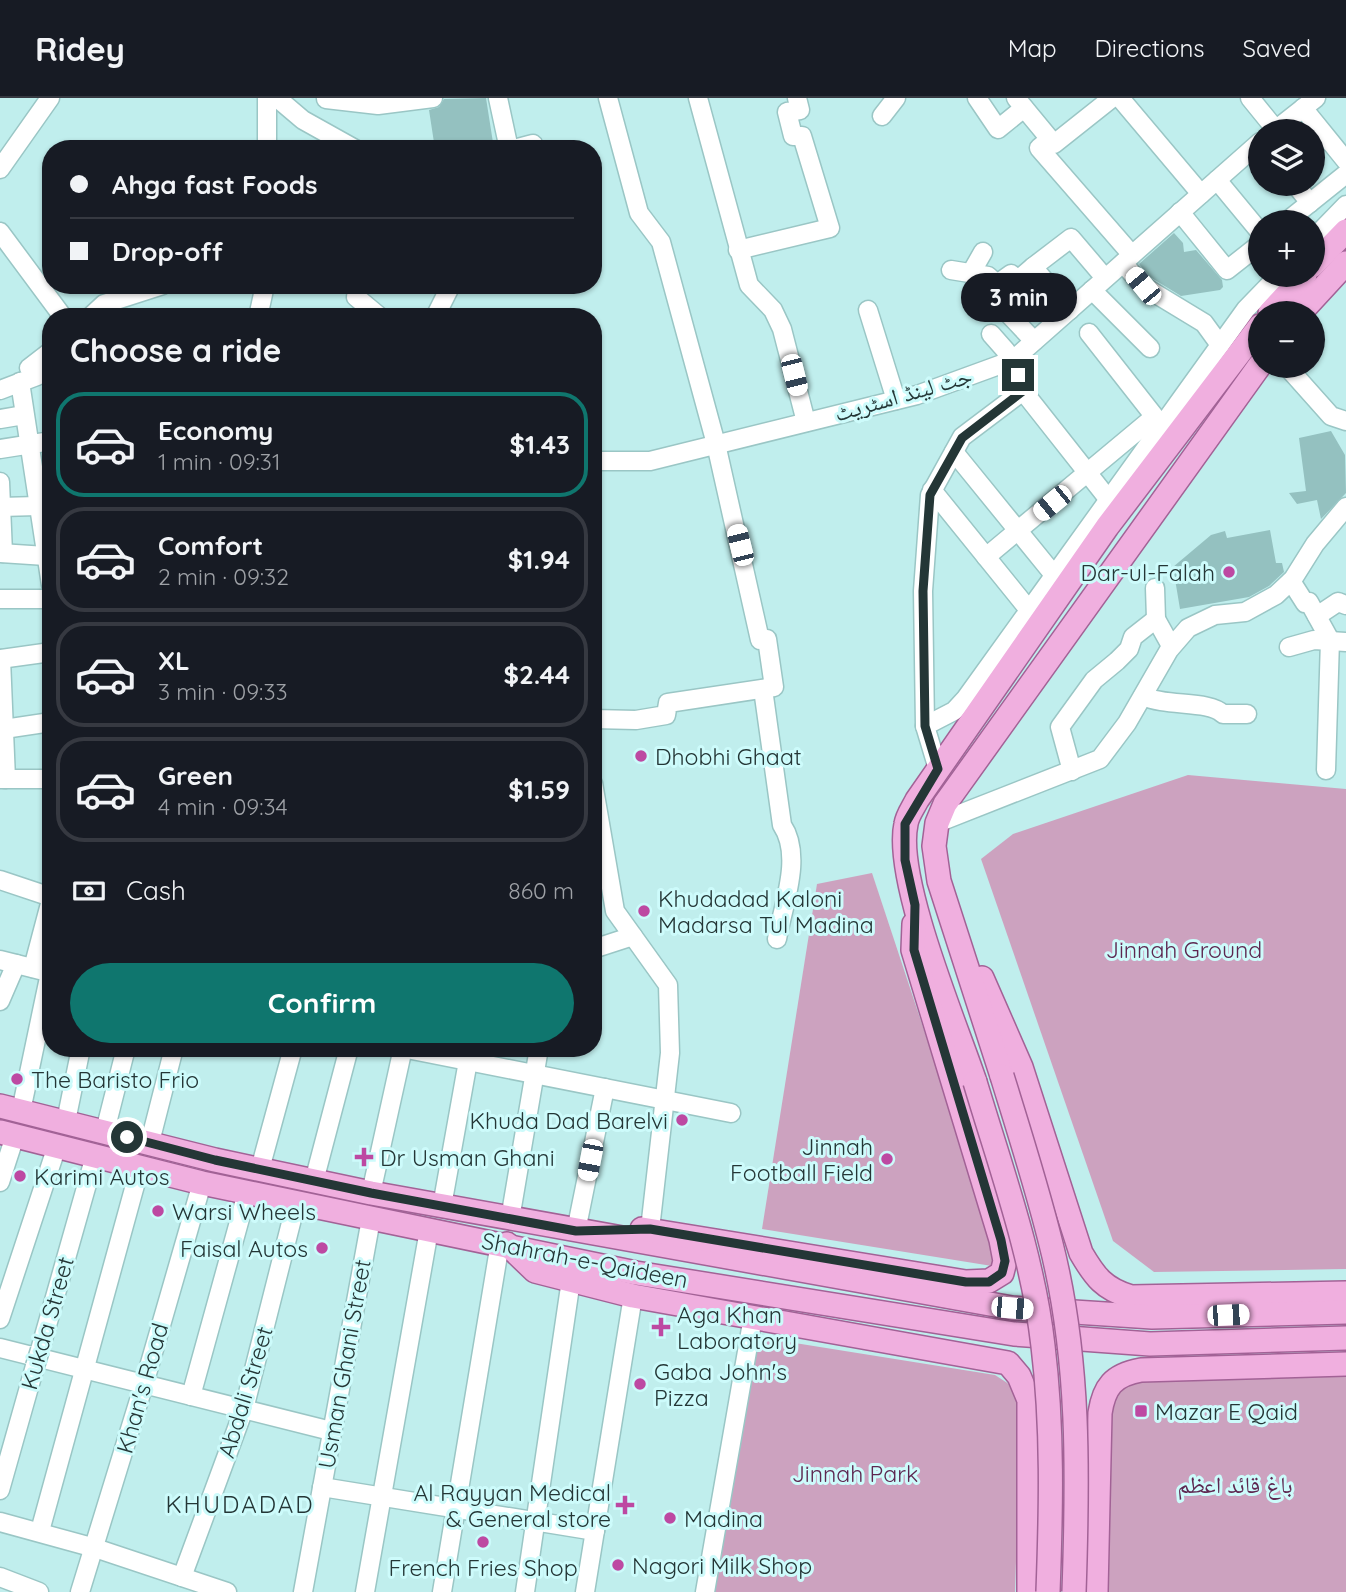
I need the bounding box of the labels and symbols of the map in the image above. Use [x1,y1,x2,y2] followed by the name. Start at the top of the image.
[1122,263,1165,309] car
[960,274,1076,322] callout: 3 min
[779,352,810,398] car
[1002,359,1034,391] route end
[831,361,975,427] street label: جٹ لینڈ اسٹریٹ
[1030,482,1075,524] car
[725,522,756,568] car
[1081,558,1215,587] place label: Dar-ul-Falah
[1221,564,1237,580] marker: Dar-ul-Falah
[655,742,802,771] place label: Dhobhi Ghaat
[633,748,649,764] marker: Dhobhi Ghaat
[658,884,874,939] place label: Khudadad Kaloni Madarsa Tul Madina
[636,903,652,919] marker: Khudadad Kaloni Madarsa Tul Madina
[1106,935,1262,964] park label: Jinnah Ground
[31,1065,199,1094] place label: The Baristo Frio
[9,1071,25,1087] marker: The Baristo Frio
[469,1106,668,1135] place label: Khuda Dad Barelvi
[674,1112,690,1128] marker: Khuda Dad Barelvi
[111,1121,143,1153] route start
[730,1132,873,1187] place label: Jinnah Football Field
[576,1137,605,1183] car
[380,1143,555,1172] place label: Dr Usman Ghani
[354,1147,374,1167] marker: Dr Usman Ghani
[879,1151,895,1167] marker: Jinnah Football Field
[34,1162,170,1191] place label: Karimi Autos
[12,1168,28,1184] marker: Karimi Autos
[172,1197,316,1226] place label: Warsi Wheels
[150,1203,166,1219] marker: Warsi Wheels
[479,1226,691,1294] street label: Shahrah-e-Qaideen
[180,1234,308,1263] place label: Faisal Autos
[314,1240,330,1256] marker: Faisal Autos
[14,1253,80,1393] street label: Kukda Street
[311,1257,377,1471] street label: Usman Ghani Street
[991,1296,1034,1320] car
[677,1300,797,1355] place label: Aga Khan Laboratory
[1207,1304,1250,1326] car
[651,1317,671,1337] marker: Aga Khan Laboratory
[110,1319,174,1457] street label: Khan's Road
[211,1323,279,1461] street label: Abdali Street
[654,1357,787,1412] place label: Gaba John's Pizza
[632,1376,648,1392] marker: Gaba John's Pizza
[1155,1397,1298,1426] place label: Mazar E Qaid
[1133,1403,1149,1419] marker: Mazar E Qaid
[792,1459,918,1488] park label: Jinnah Park
[1177,1470,1293,1501] park label: باغ قائد اعظم
[413,1478,611,1533] place label: Al Rayyan Medical & General store
[165,1489,315,1519] district label: KHUDADAD
[617,1497,633,1513] marker: Al Rayyan Medical & General store
[684,1504,763,1533] place label: Madina
[662,1510,678,1526] marker: Madina
[475,1534,491,1550] marker: French Fries Shop
[632,1551,812,1580] place label: Nagori Milk Shop
[388,1553,578,1582] place label: French Fries Shop
[610,1557,626,1573] marker: Nagori Milk Shop

